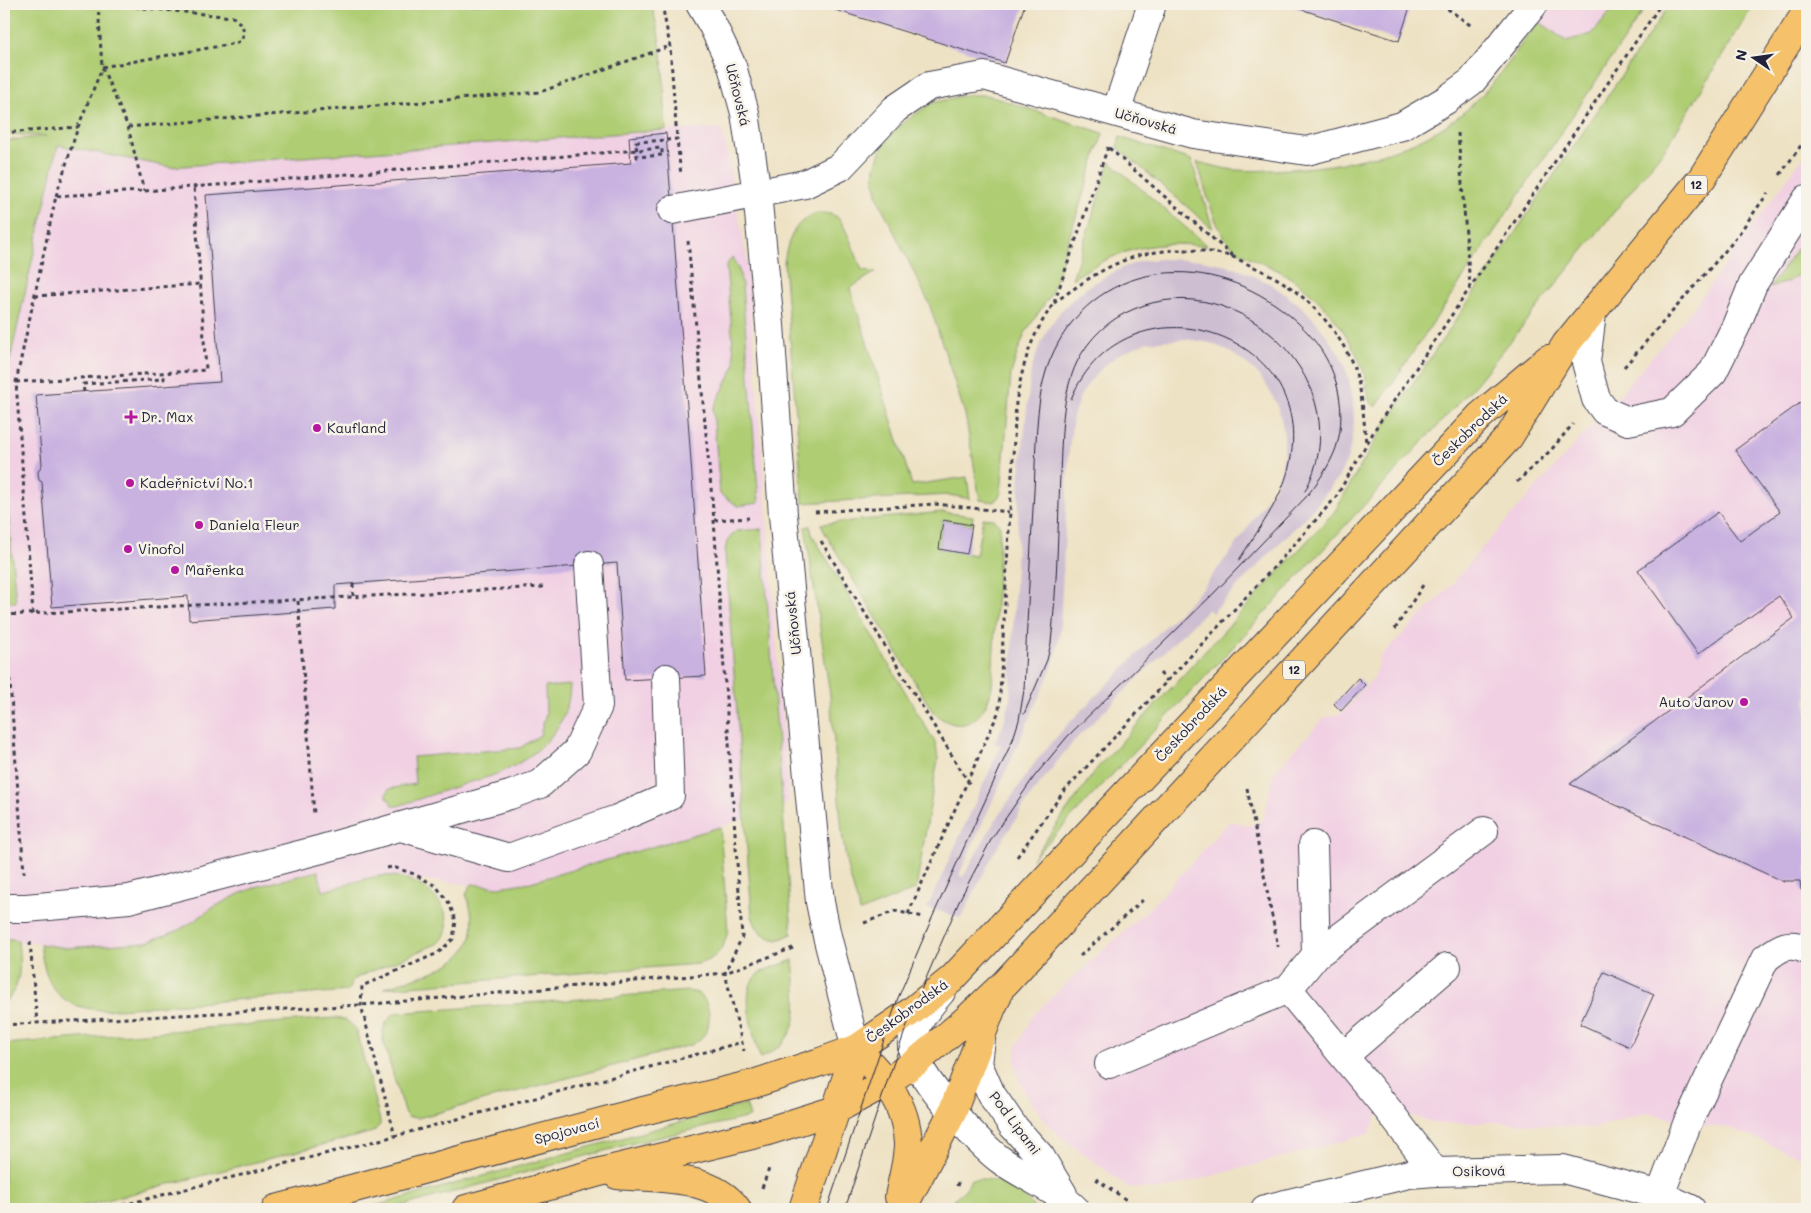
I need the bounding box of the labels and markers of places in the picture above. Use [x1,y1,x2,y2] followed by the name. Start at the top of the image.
[141,407,193,426] place label: Dr. Max
[125,411,137,423] marker: Dr. Max
[327,418,386,437] place label: Kaufland
[311,422,323,434] marker: Kaufland
[140,473,254,492] place label: Kadeřnictví No.1
[124,477,136,489] marker: Kadeřnictví No.1
[209,515,299,534] place label: Daniela Fleur
[193,519,205,531] marker: Daniela Fleur
[138,539,185,558] place label: Vinofol
[122,543,134,555] marker: Vinofol
[185,560,245,579] place label: Mařenka
[169,564,181,576] marker: Mařenka
[1659,692,1734,711] place label: Auto Jarov
[1738,696,1750,708] marker: Auto Jarov

